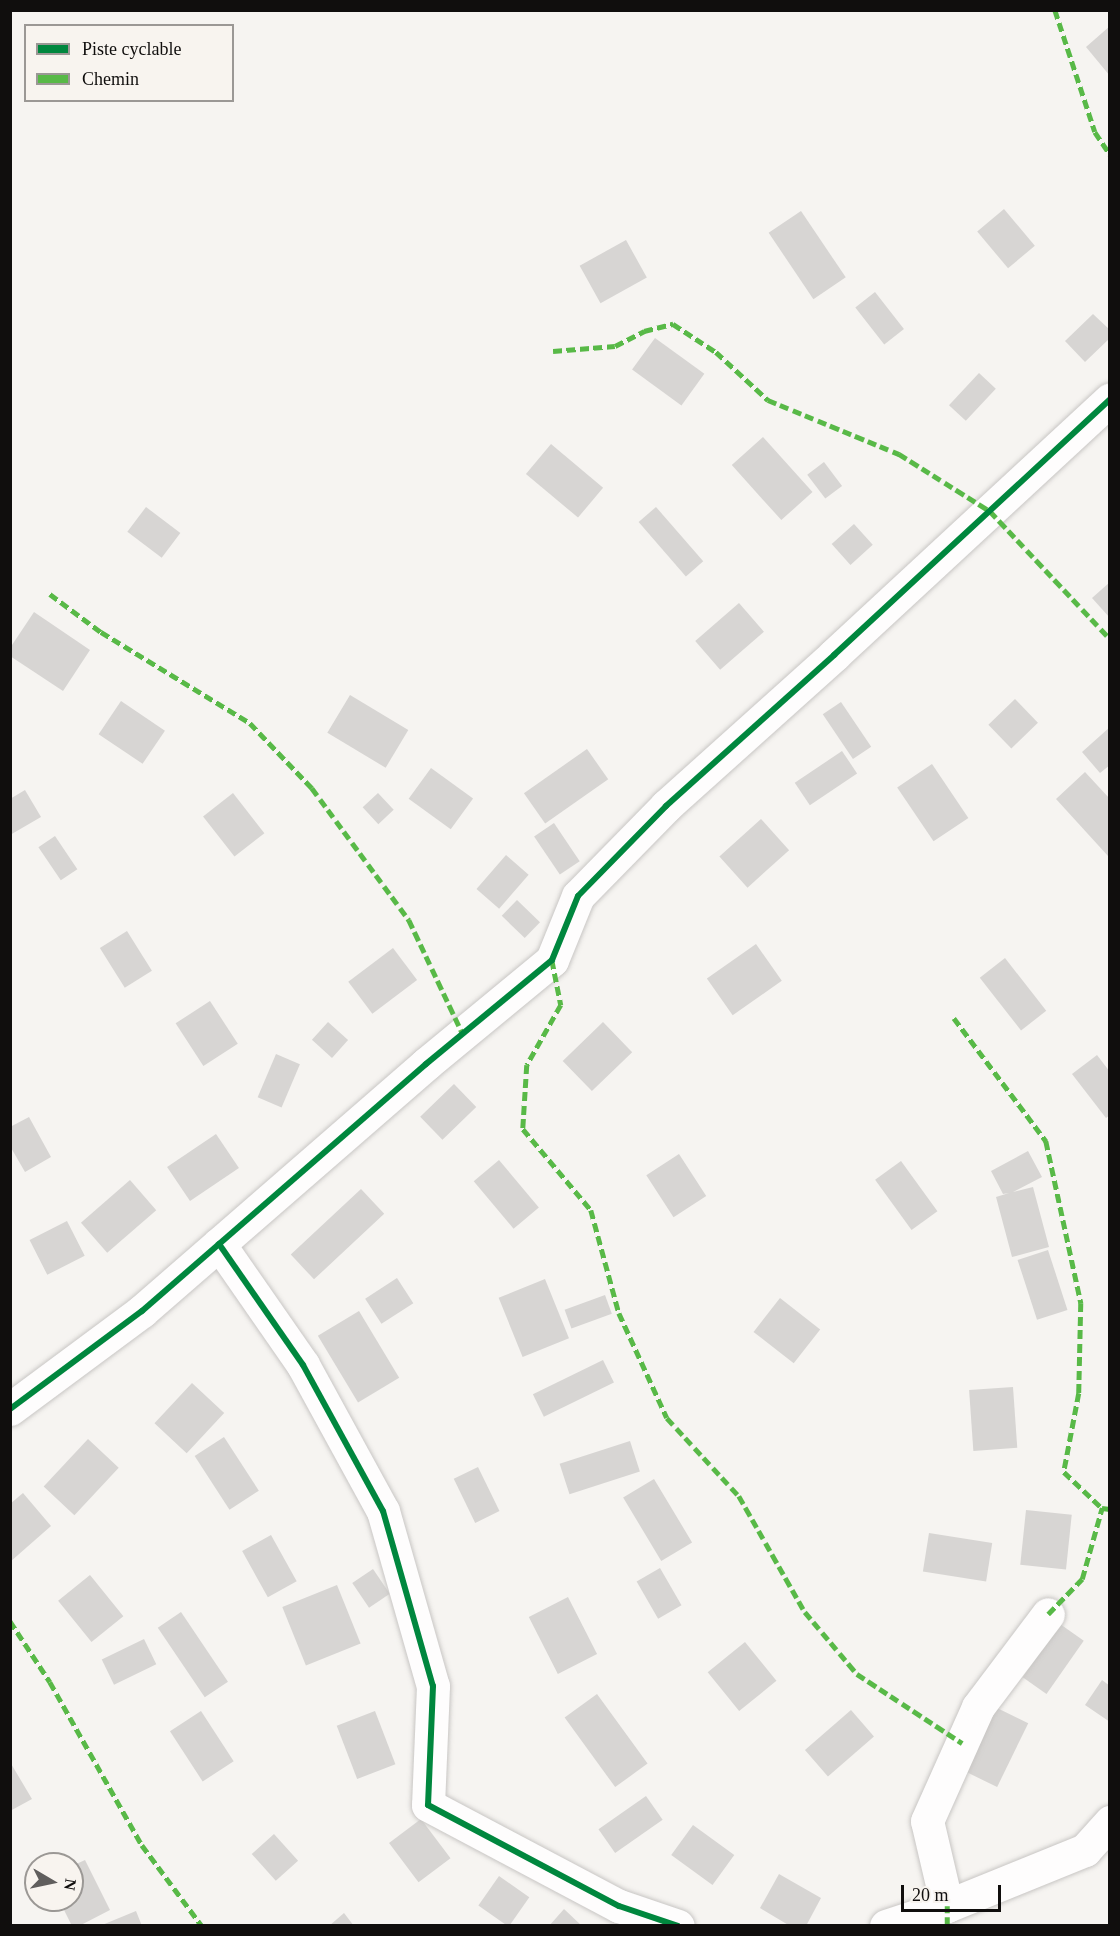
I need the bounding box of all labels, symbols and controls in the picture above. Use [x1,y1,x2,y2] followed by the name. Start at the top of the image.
[24,24,234,102] legend
[82,39,181,59] text: Piste cyclable
[82,69,139,89] text: Chemin
[24,1852,84,1912] north arrow
[904,1873,1004,1911] scale bar
[61,1878,80,1892] text: N
[912,1885,949,1905] text: 20 m

